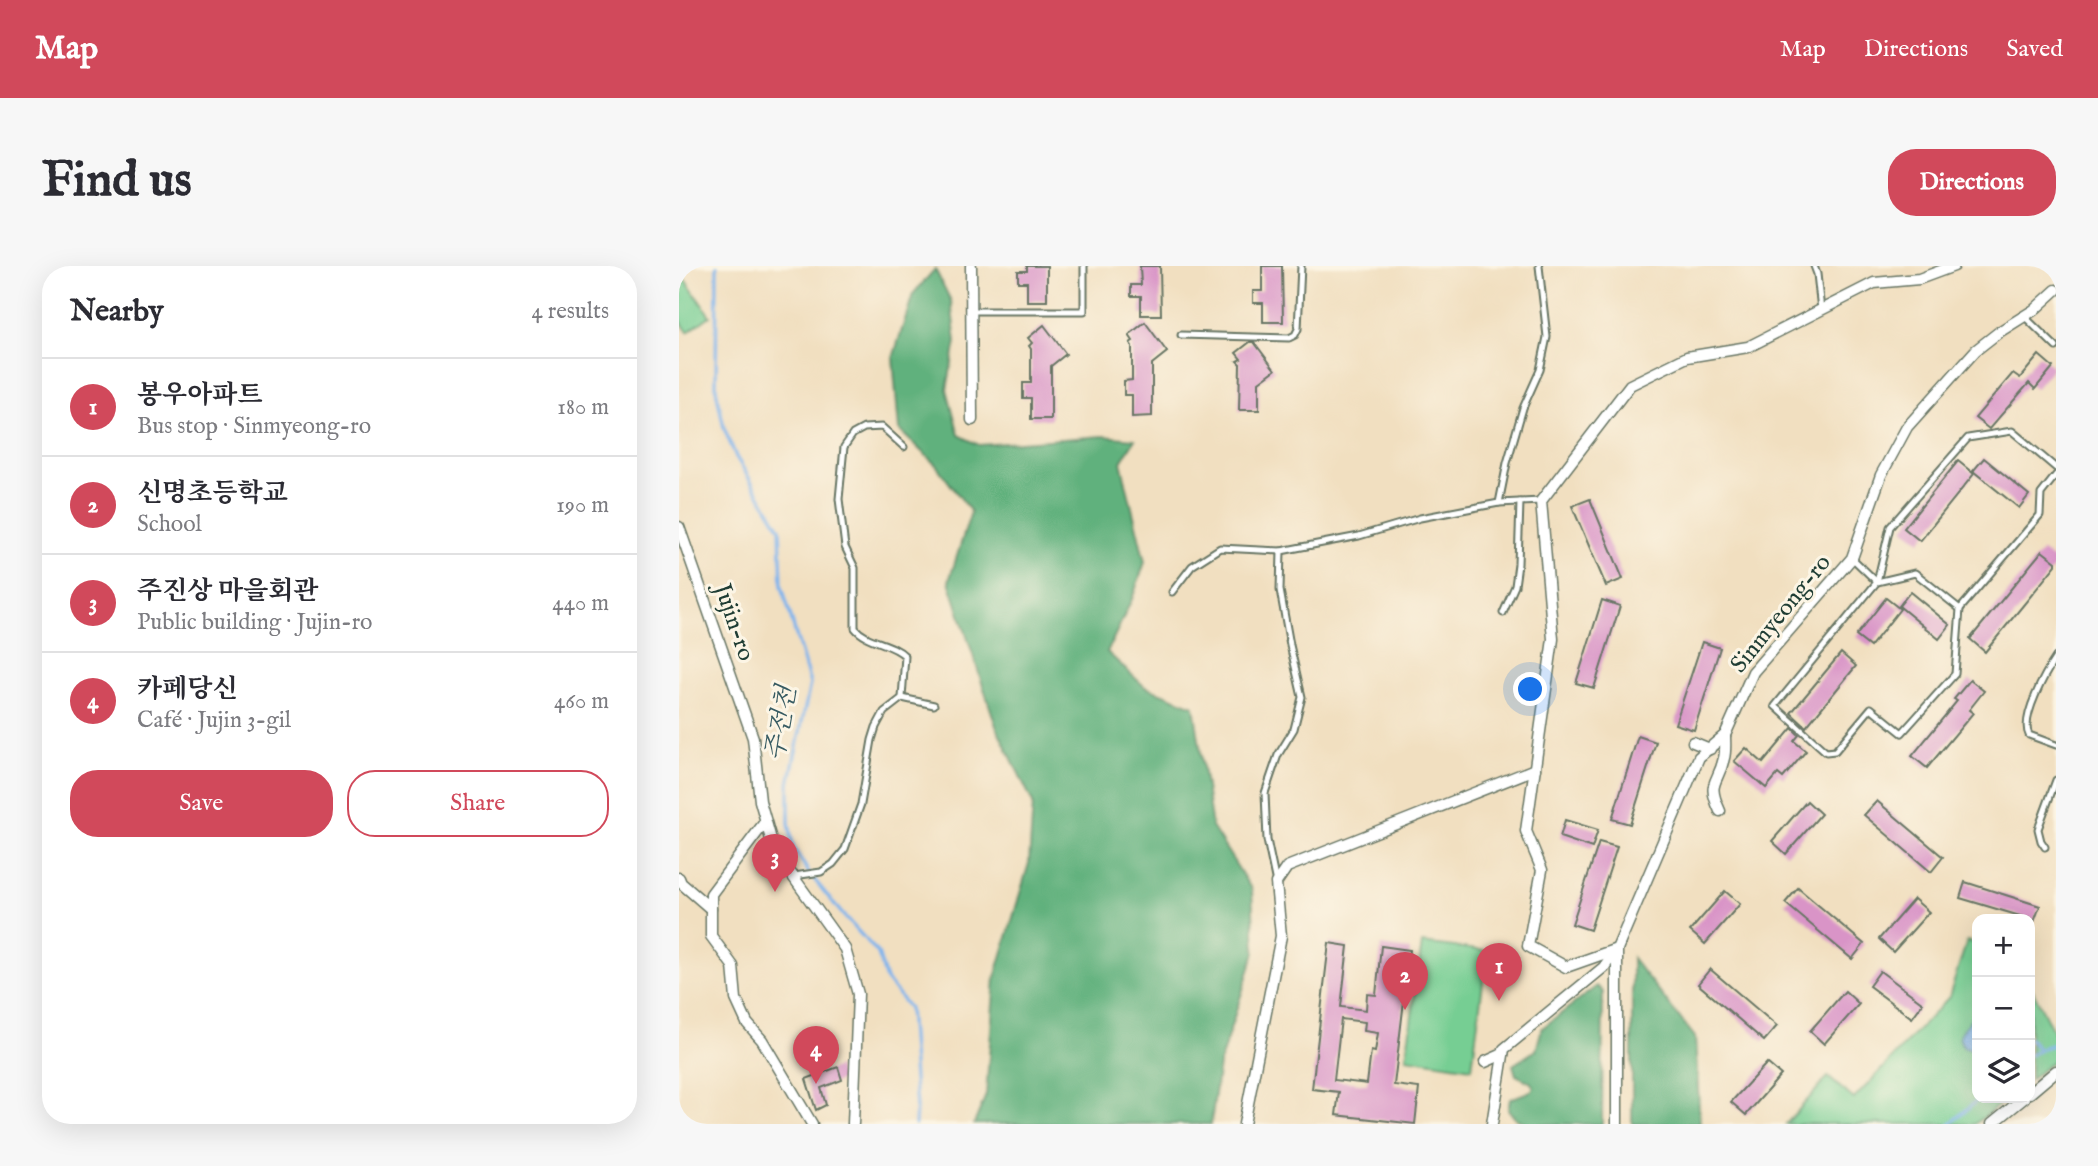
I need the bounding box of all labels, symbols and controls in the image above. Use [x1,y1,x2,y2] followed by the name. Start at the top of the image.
[35,28,98,70] text: Map
[1780,34,1826,65] text: Map
[1864,34,1968,65] text: Directions
[2006,34,2063,65] text: Saved
[1888,149,2056,216] button: Directions
[42,151,192,213] text: Find us
[70,293,163,331] text: Nearby
[531,297,609,326] text: 4 results
[137,379,263,412] text: 봉우아파트
[89,393,97,422] text: 1
[557,393,609,422] text: 180 m
[137,412,371,441] text: Bus stop · Sinmyeong-ro
[137,477,288,510] text: 신명초등학교
[88,491,98,520] text: 2
[556,491,609,520] text: 190 m
[137,510,202,539] text: School
[1724,548,1839,680] street label: Sinmyeong-ro
[137,575,319,608] text: 주진상 마을회관
[705,577,761,665] street label: Jujin-ro
[89,589,97,618] text: 3
[552,589,609,618] text: 440 m
[137,608,373,637] text: Public building · Jujin-ro
[1513,672,1547,706] your location
[137,673,237,706] text: 카페당신
[759,681,805,763] water label: 주전천
[87,687,99,716] text: 4
[554,687,609,716] text: 460 m
[137,706,291,735] text: Café · Jujin 3-gil
[70,770,333,837] button: Save
[347,770,609,837] button: Share
[752,834,798,892] pin: 3
[1972,914,2035,1103] map controls
[1972,914,2035,977] button: +
[1476,943,1522,1001] pin: 1
[1382,952,1428,1010] pin: 2
[1972,977,2035,1040] button: −
[793,1026,839,1084] pin: 4
[1972,1040,2035,1103] button: layers

